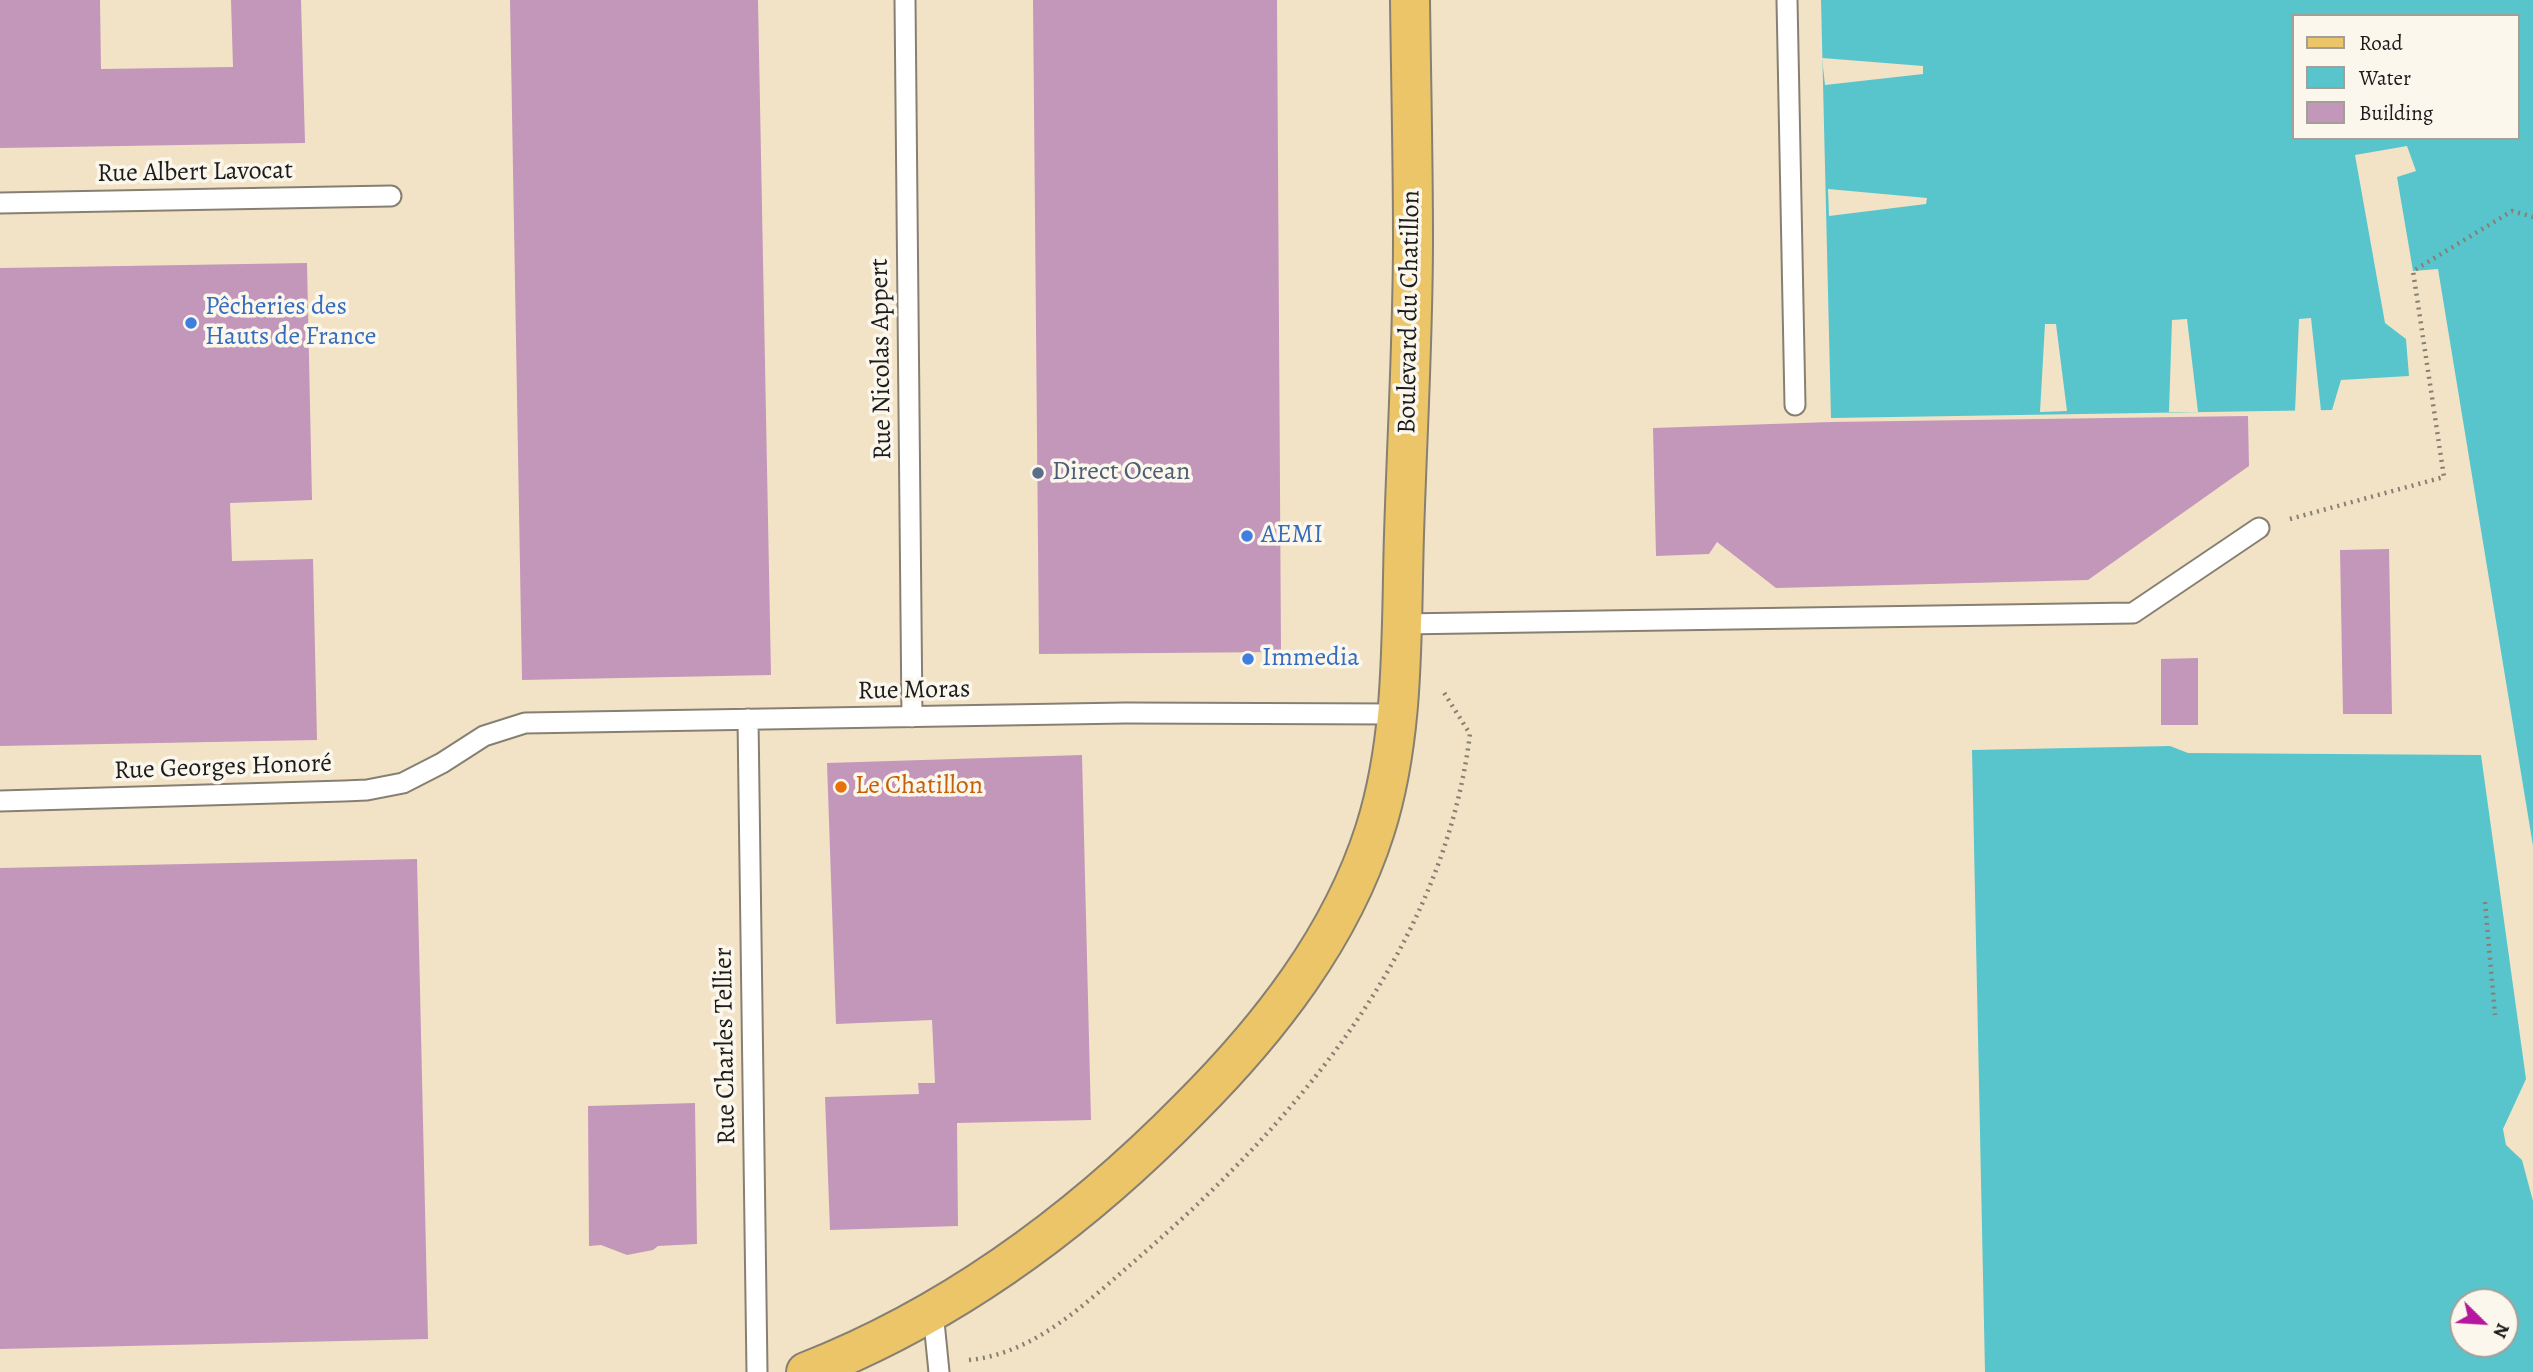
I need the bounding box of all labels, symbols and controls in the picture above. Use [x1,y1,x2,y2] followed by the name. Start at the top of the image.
[2292,14,2519,140] legend
[2359,29,2403,57] text: Road
[2359,64,2411,92] text: Water
[2359,99,2433,127] text: Building
[97,156,293,190] street label: Rue Albert Lavocat
[1392,190,1428,434] street label: Boulevard du Chatillon
[865,258,899,460] street label: Rue Nicolas Appert
[205,292,376,354] place label: Pêcheries des Hauts de France
[183,315,199,331] marker: Pêcheries des Hauts de France
[1052,457,1190,489] place label: Direct Ocean
[1030,465,1046,481] marker: Direct Ocean
[1261,520,1323,552] place label: AEMI
[1239,528,1255,544] marker: AEMI
[1262,643,1359,675] place label: Immedia
[1240,651,1256,667] marker: Immedia
[857,674,971,708] street label: Rue Moras
[113,749,333,787] street label: Rue Georges Honoré
[855,771,983,803] place label: Le Chatillon
[833,779,849,795] marker: Le Chatillon
[709,947,743,1145] street label: Rue Charles Tellier
[2449,1288,2519,1358] north arrow
[2487,1319,2516,1342] text: N

